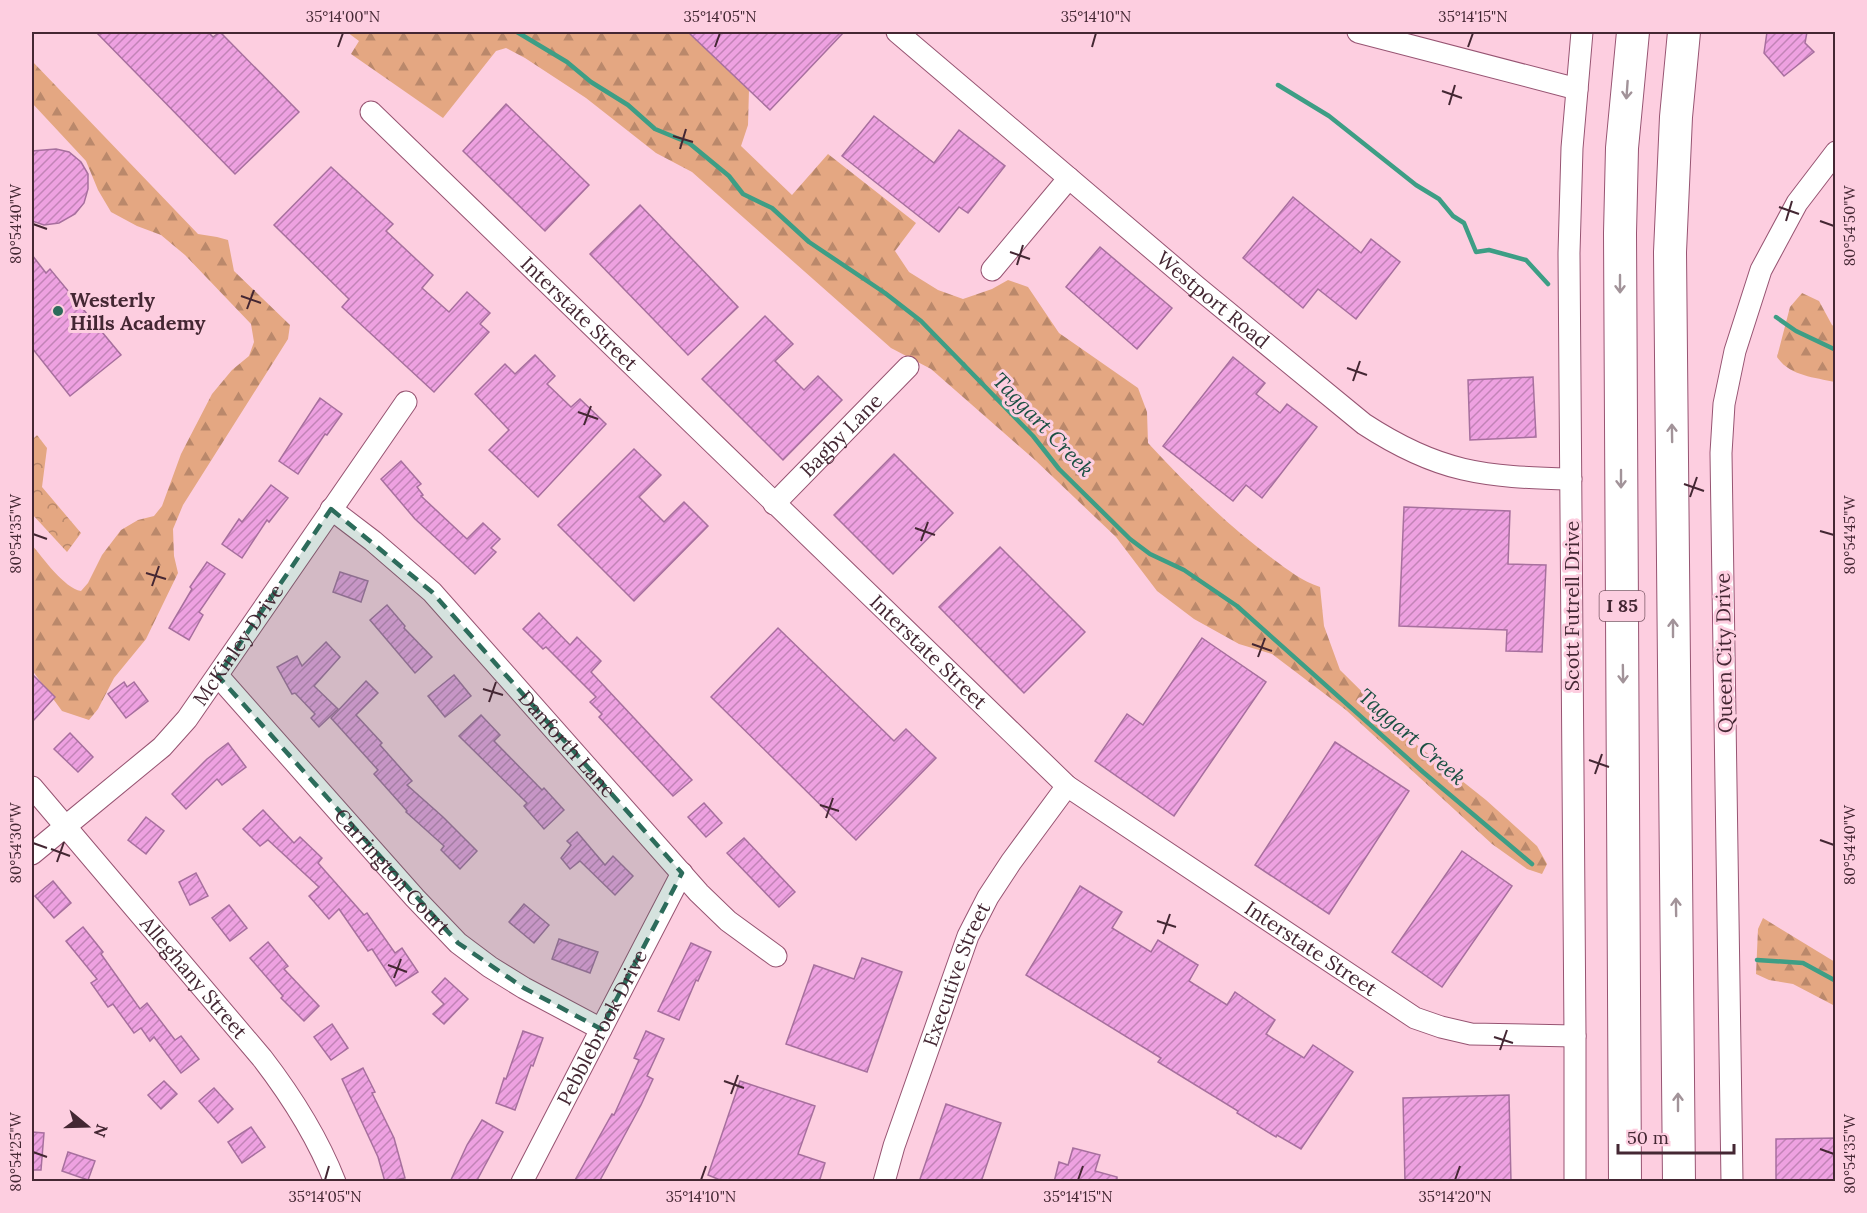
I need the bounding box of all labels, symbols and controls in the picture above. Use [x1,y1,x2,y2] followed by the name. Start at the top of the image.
[306,7,380,26] text: 35°14'00"N
[683,7,757,26] text: 35°14'05"N
[1061,7,1131,26] text: 35°14'10"N
[1438,7,1508,26] text: 35°14'15"N
[1621,79,1632,99] one-way arrow
[6,183,25,264] text: 80°54'40"W
[1840,185,1859,266] text: 80°54'50"W
[1152,245,1275,353] street label: Westport Road
[516,251,644,376] street label: Interstate Street
[1614,274,1626,294] one-way arrow
[70,287,206,335] place label: Westerly Hills Academy
[51,304,65,318] marker: Westerly Hills Academy
[987,367,1100,482] water label: Taggart Creek
[794,388,887,482] street label: Bagby Lane
[1666,424,1678,444] one-way arrow
[1615,469,1627,489] one-way arrow
[6,493,25,574] text: 80°54'35"W
[1840,495,1859,574] text: 80°54'45"W
[1559,521,1584,691] street label: Scott Futrell Drive
[1710,572,1737,733] street label: Queen City Drive
[187,579,289,710] street label: McKinley Drive
[865,589,993,714] street label: Interstate Street
[1600,591,1644,621] road number: I 85
[1667,619,1679,639] one-way arrow
[1617,664,1629,684] one-way arrow
[1353,682,1472,791] water label: Taggart Creek
[513,685,621,803] street label: Danforth Lane
[6,802,25,883] text: 80°54'30"W
[329,803,456,940] street label: Carrington Court
[1840,804,1859,885] text: 80°54'40"W
[1240,895,1382,1001] street label: Interstate Street
[917,898,995,1050] street label: Executive Street
[1670,898,1682,918] one-way arrow
[135,910,253,1044] street label: Alleghany Street
[551,945,652,1109] street label: Pebblebrook Drive
[1672,1093,1684,1113] one-way arrow
[57,1096,117,1156] north arrow
[6,1111,25,1192] text: 80°54'25"W
[1840,1113,1859,1194] text: 80°54'35"W
[1618,1117,1734,1155] scale bar
[90,1122,113,1140] text: N
[1627,1126,1669,1149] text: 50 m
[288,1187,362,1206] text: 35°14'05"N
[666,1187,736,1206] text: 35°14'10"N
[1043,1187,1113,1206] text: 35°14'15"N
[1418,1187,1492,1206] text: 35°14'20"N

